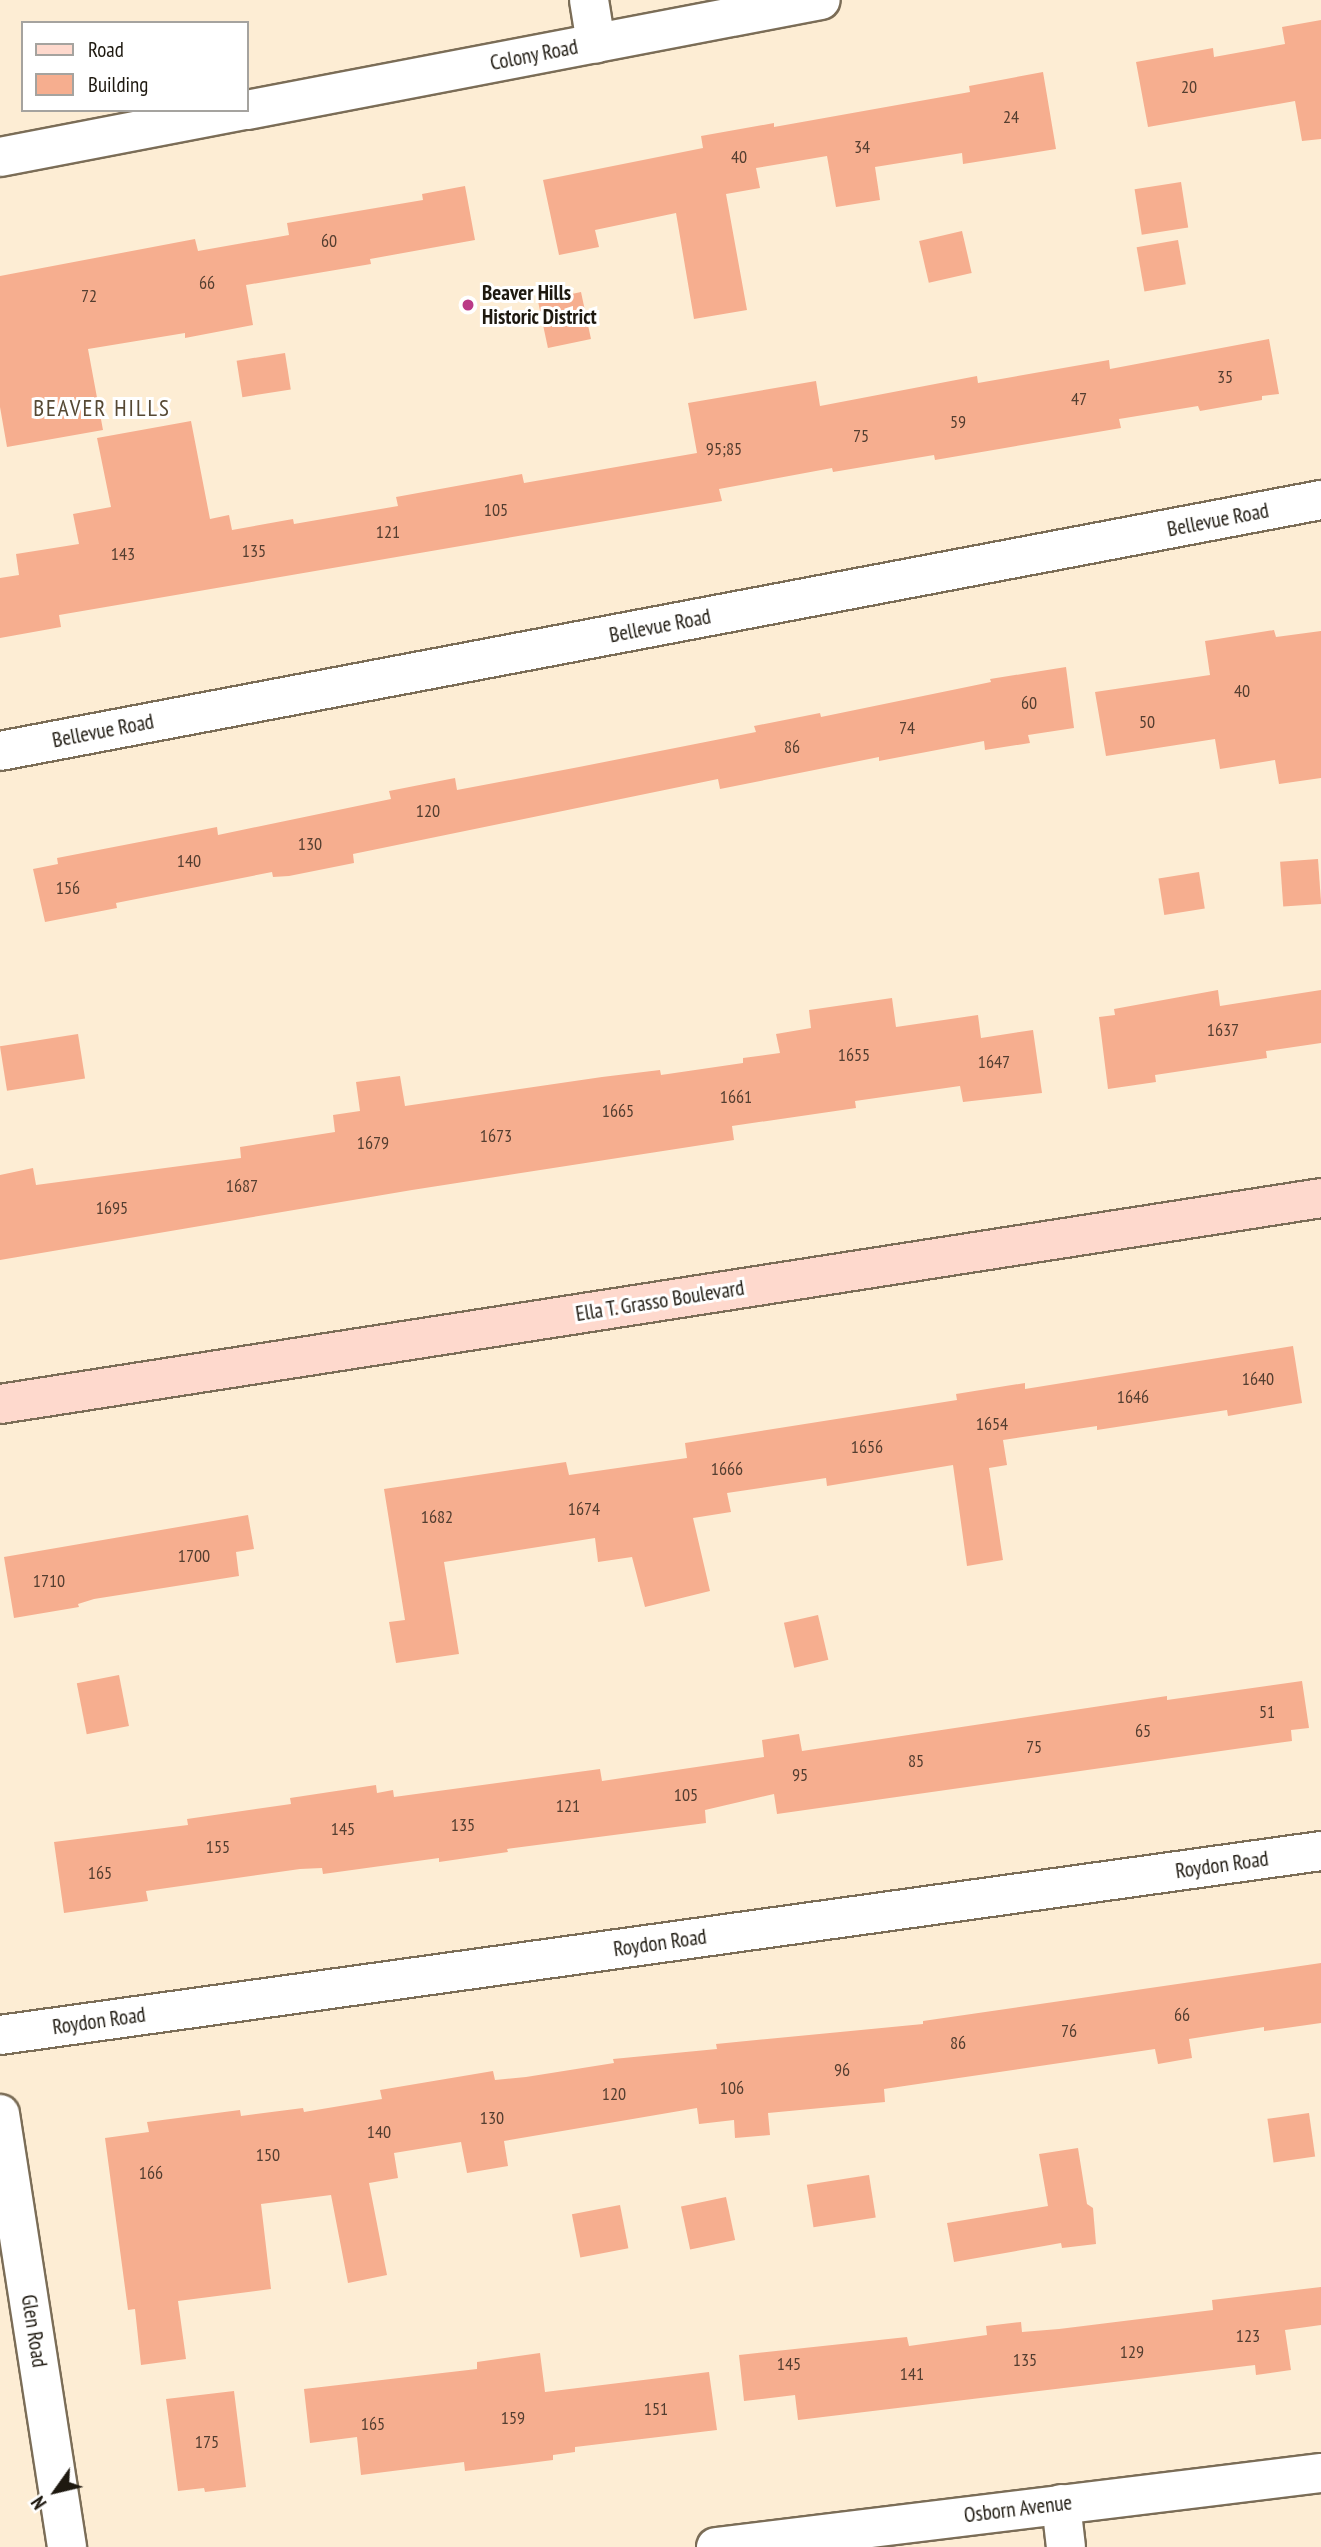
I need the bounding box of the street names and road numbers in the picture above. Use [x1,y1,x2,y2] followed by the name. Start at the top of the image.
[488,34,580,76] street label: Colony Road
[1165,498,1271,542] street label: Bellevue Road
[607,604,713,648] street label: Bellevue Road
[50,709,156,753] street label: Bellevue Road
[573,1275,747,1327] street label: Ella T. Grasso Boulevard
[1174,1846,1270,1884] street label: Roydon Road
[612,1924,708,1962] street label: Roydon Road
[51,2002,147,2040] street label: Roydon Road
[16,2293,52,2369] street label: Glen Road
[962,2490,1074,2528] street label: Osborn Avenue

